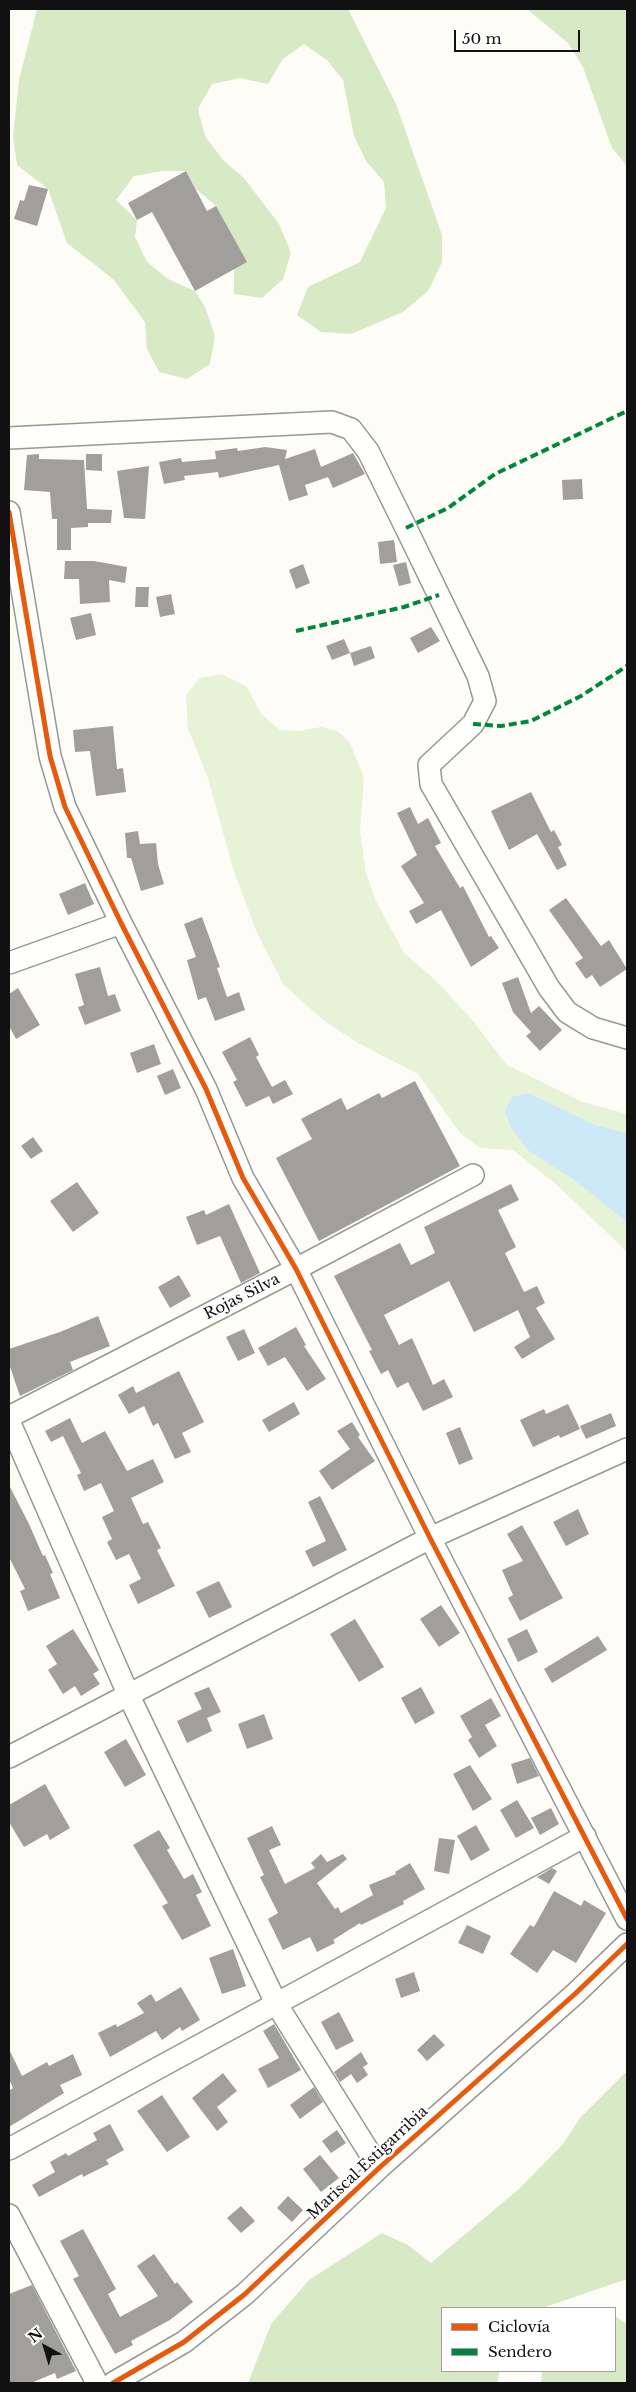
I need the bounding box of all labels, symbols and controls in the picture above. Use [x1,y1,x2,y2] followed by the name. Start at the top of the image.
[456,20,582,52] scale bar
[462,29,502,48] text: 50 m
[201,1270,283,1324] street label: Rojas Silva
[304,2103,432,2223] street label: Mariscal Estigarribia
[441,2307,616,2372] legend
[488,2317,550,2336] text: Ciclovía
[20,2322,70,2372] north arrow
[25,2324,46,2346] text: N
[488,2342,552,2361] text: Sendero

